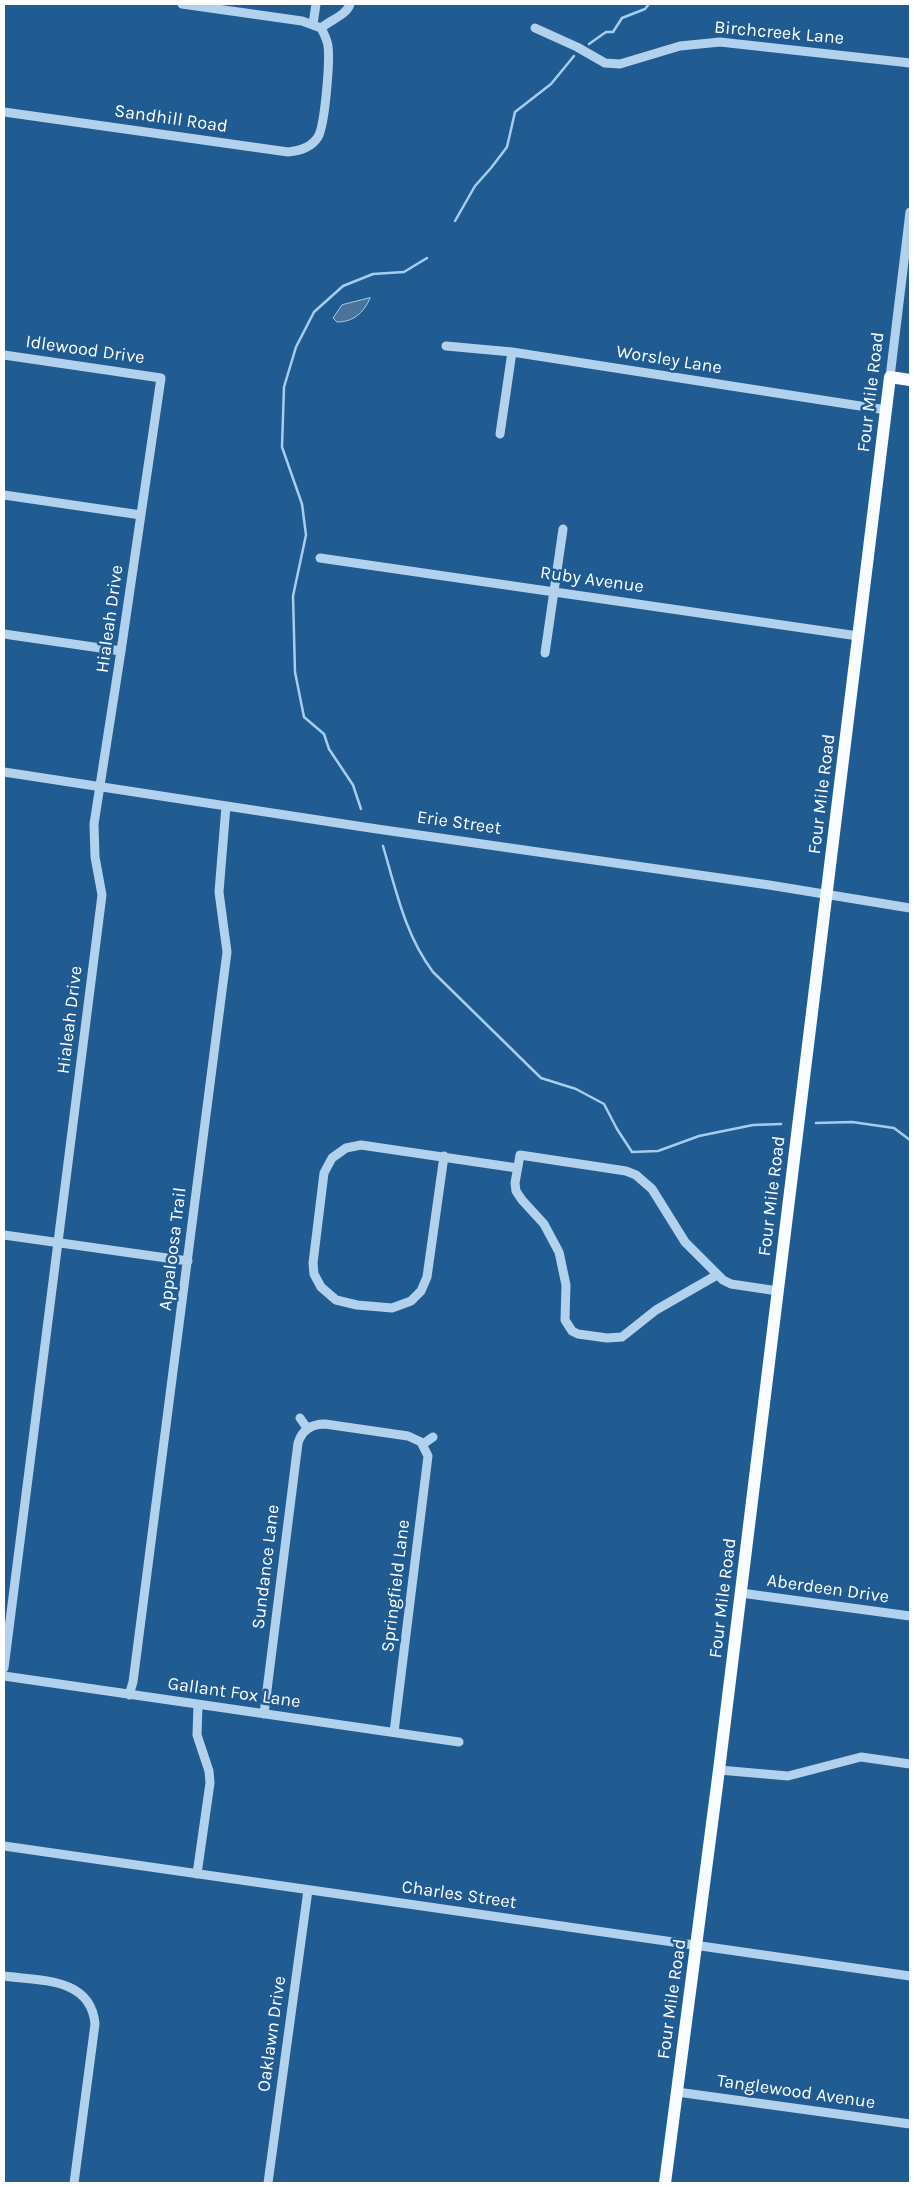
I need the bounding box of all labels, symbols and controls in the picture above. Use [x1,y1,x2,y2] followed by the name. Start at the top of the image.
[713,17,845,49] street label: Birchcreek Lane
[113,100,229,138] street label: Sandhill Road
[24,331,146,369] street label: Idlewood Drive
[853,331,889,453] street label: Four Mile Road
[615,341,723,379] street label: Worsley Lane
[539,562,645,598] street label: Ruby Avenue
[92,564,128,674] street label: Hialeah Drive
[804,733,840,855] street label: Four Mile Road
[415,806,503,840] street label: Erie Street
[53,965,87,1075] street label: Hialeah Drive
[754,1135,790,1257] street label: Four Mile Road
[155,1186,191,1312] street label: Appaloosa Trail
[248,1503,284,1631] street label: Sundance Lane
[377,1518,415,1654] street label: Springfield Lane
[705,1537,741,1659] street label: Four Mile Road
[766,1570,890,1608] street label: Aberdeen Drive
[166,1673,302,1713] street label: Gallant Fox Lane
[400,1876,518,1914] street label: Charles Street
[653,1938,691,2060] street label: Four Mile Road
[253,1975,291,2093] street label: Oaklawn Drive
[715,2070,877,2114] street label: Tanglewood Avenue

